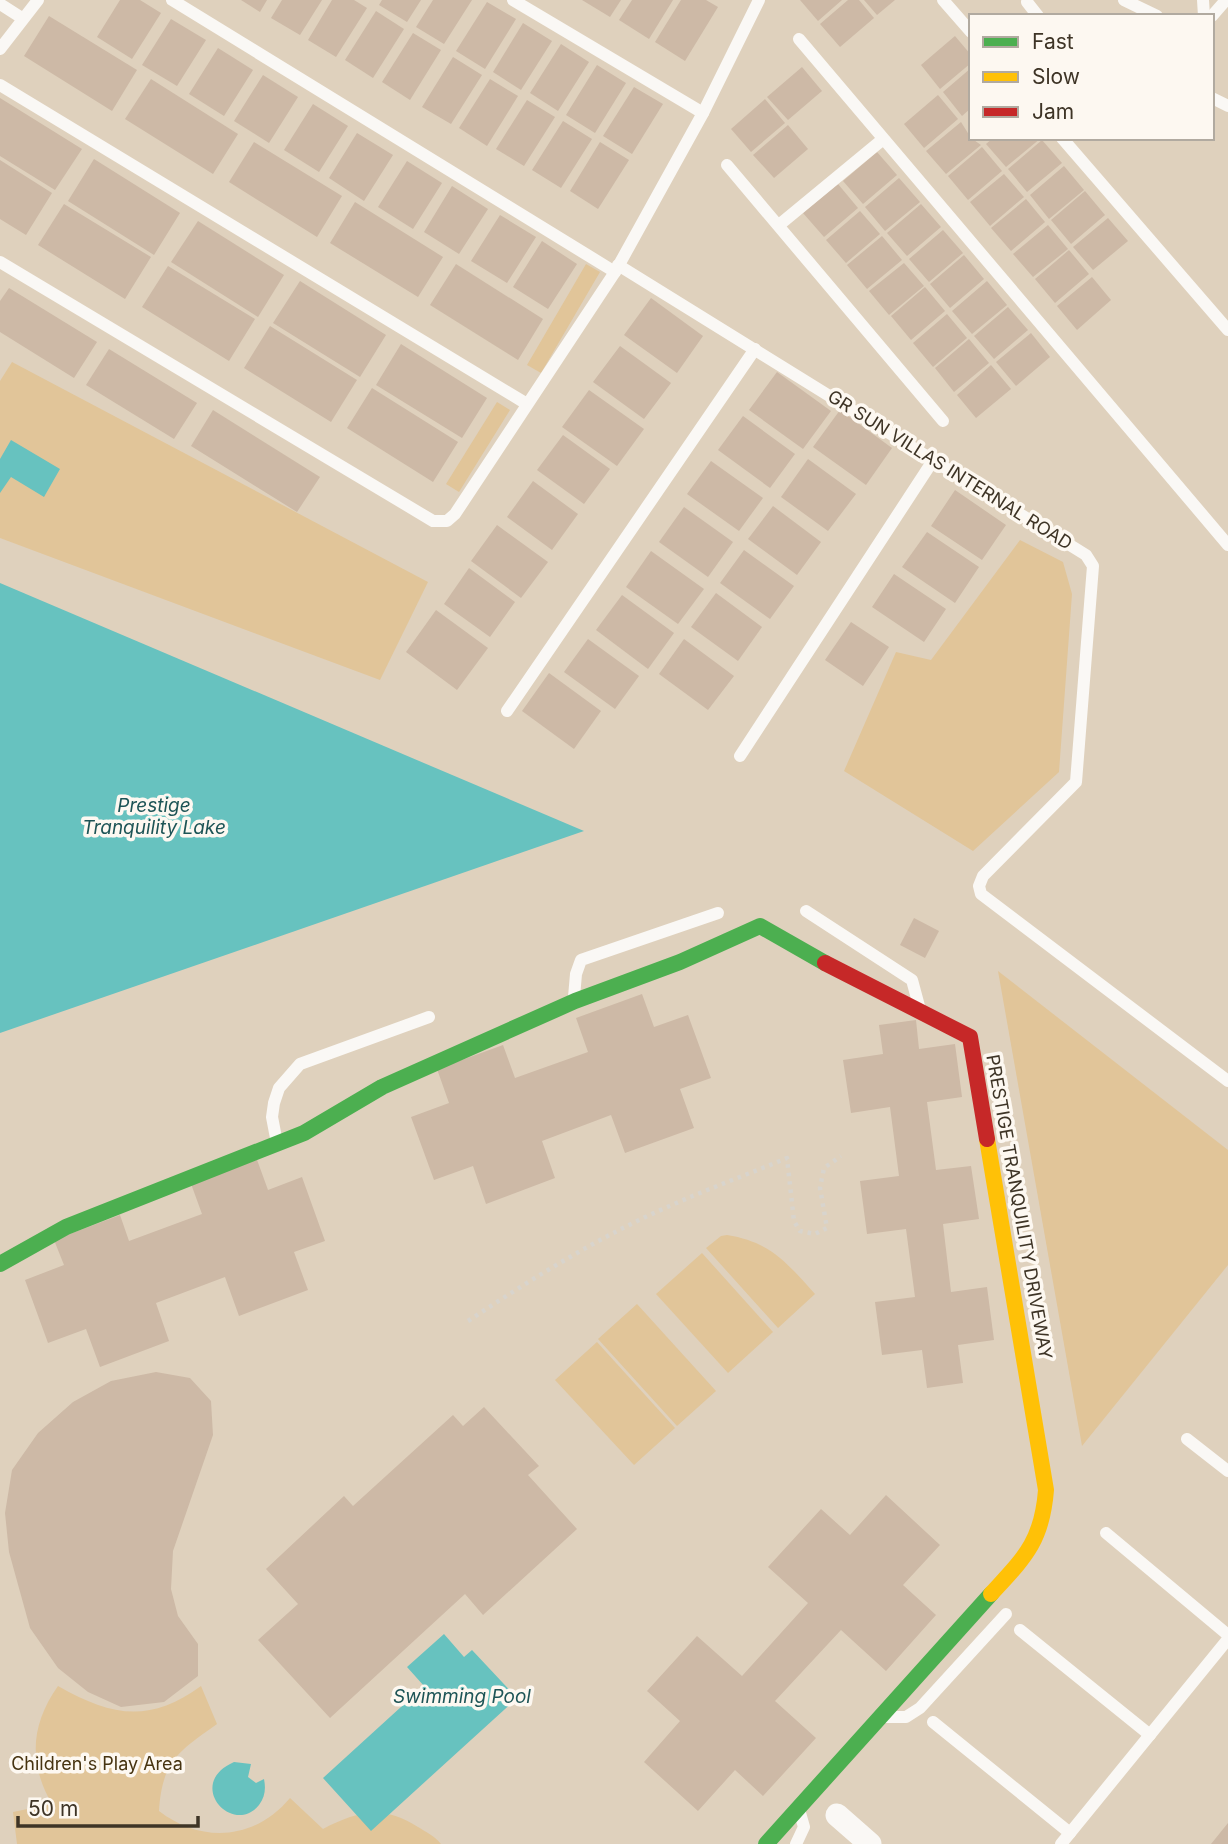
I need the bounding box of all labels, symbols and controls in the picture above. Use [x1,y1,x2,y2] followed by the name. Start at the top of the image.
[969,14,1214,140] legend
[1032,29,1074,54] text: Fast
[1032,64,1080,89] text: Slow
[1032,99,1074,124] text: Jam
[824,385,1076,554] street label: GR SUN VILLAS INTERNAL ROAD
[82,794,226,839] water label: Prestige Tranquility Lake
[982,1053,1057,1361] street label: PRESTIGE TRANQUILITY DRIVEWAY
[393,1685,531,1708] water label: Swimming Pool
[11,1753,183,1774] park label: Children's Play Area
[18,1784,198,1828] scale bar
[28,1796,78,1821] text: 50 m

